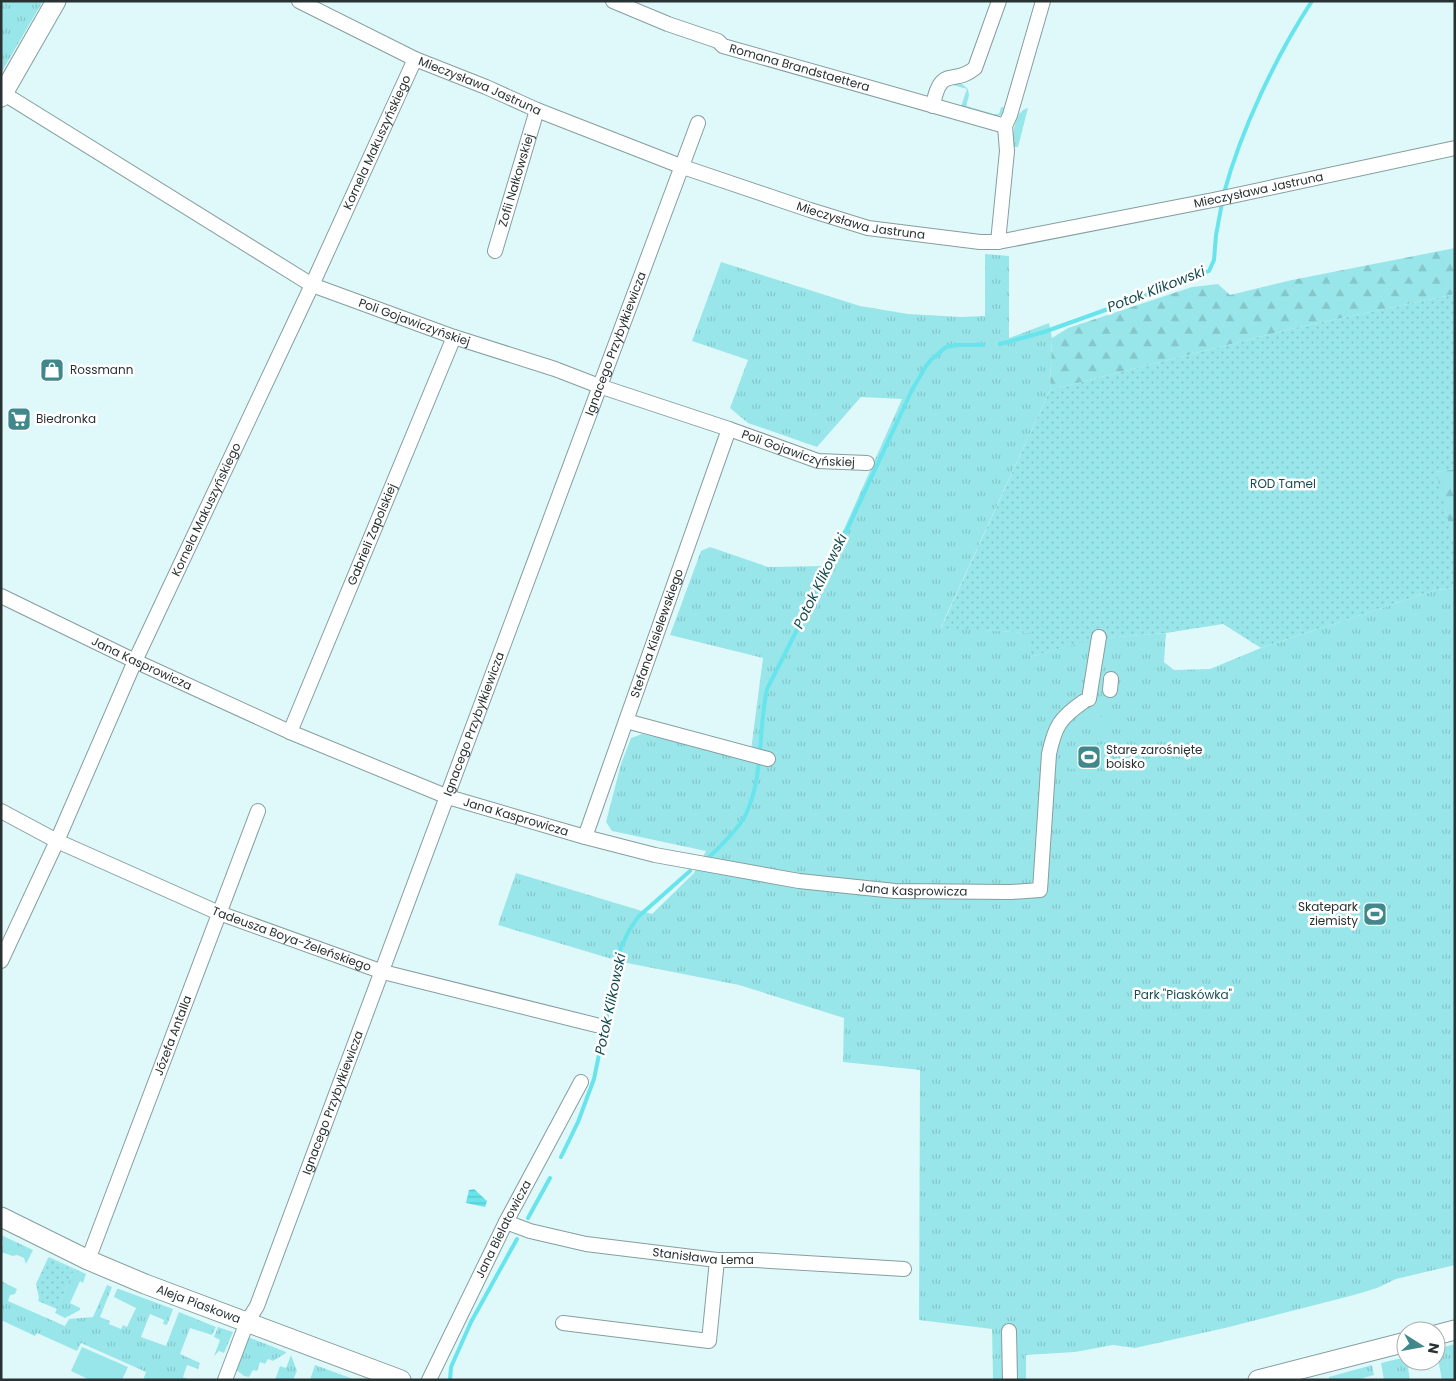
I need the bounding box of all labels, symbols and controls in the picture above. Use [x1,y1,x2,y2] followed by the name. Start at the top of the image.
[727,39,872,95] street label: Romana Brandstaettera
[416,52,544,119] street label: Mieczysława Jastruna
[339,72,415,212] street label: Kornela Makuszyńskiego
[494,131,538,229] street label: Zofii Nałkowskiej
[1192,168,1325,212] street label: Mieczysława Jastruna
[794,197,926,243] street label: Mieczysława Jastruna
[1104,261,1208,317] water label: Potok Klikowski
[581,269,650,418] street label: Ignacego Przybyłkiewicza
[356,294,473,350] street label: Poli Gojawiczyńskiej
[39,357,65,383] shop icon: Rossmann
[70,361,133,378] place label: Rossmann
[6,406,32,432] supermarket icon: Biedronka
[36,410,96,427] place label: Biedronka
[739,425,855,471] street label: Poli Gojawiczyńskiej
[167,439,245,579] street label: Kornela Makuszyńskiego
[1250,475,1316,492] park label: ROD Tamel
[343,481,400,588] street label: Gabrieli Zapolskiej
[788,530,852,632] water label: Potok Klikowski
[626,566,687,700] street label: Stefana Kisielewskiego
[89,632,195,694] street label: Jana Kasprowicza
[439,649,508,798] street label: Ignacego Przybyłkiewicza
[1106,741,1203,772] place label: Stare zarośnięte boisko
[1076,744,1102,770] sports icon: Stare zarośnięte boisko
[461,793,571,840] street label: Jana Kasprowicza
[858,878,968,900] street label: Jana Kasprowicza
[1298,898,1359,929] place label: Skatepark ziemisty
[1362,901,1388,927] sports icon: Skatepark ziemisty
[209,902,374,975] street label: Tadeusza Boya-Żeleńskiego
[589,951,631,1057] water label: Potok Klikowski
[1134,986,1233,1003] park label: Park "Piaskówka"
[150,993,195,1078] street label: Józefa Antalla
[298,1028,367,1177] street label: Ignacego Przybyłkiewicza
[471,1177,535,1281] street label: Jana Bielatowicza
[651,1243,754,1268] street label: Stanisława Lema
[154,1280,243,1327] street label: Aleja Piaskowa
[1396,1321,1446,1371] north arrow
[1423,1341,1445,1356] text: N

